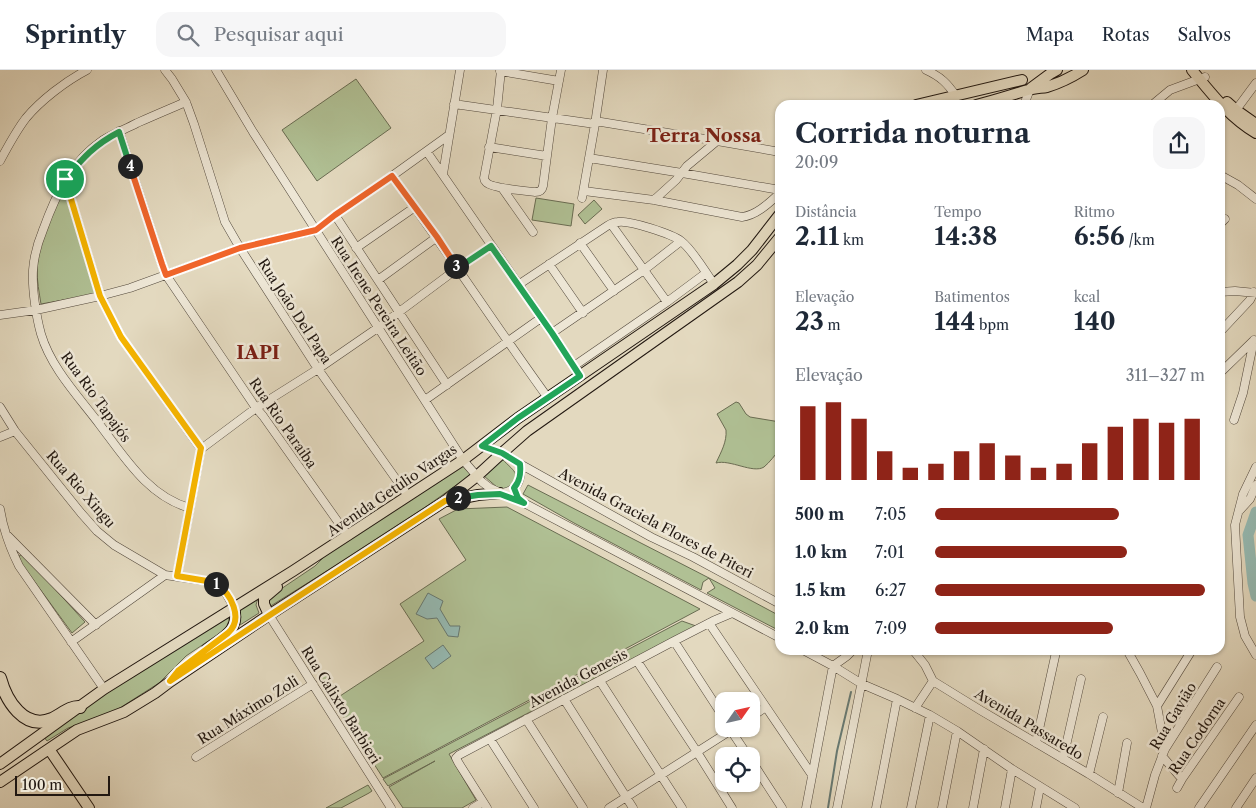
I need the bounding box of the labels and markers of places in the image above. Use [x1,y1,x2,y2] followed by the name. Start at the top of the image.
[118,154,142,178] pin: 4
[44,158,86,200] pin
[444,254,468,278] pin: 3
[446,486,470,510] pin: 2
[204,572,228,596] pin: 1

